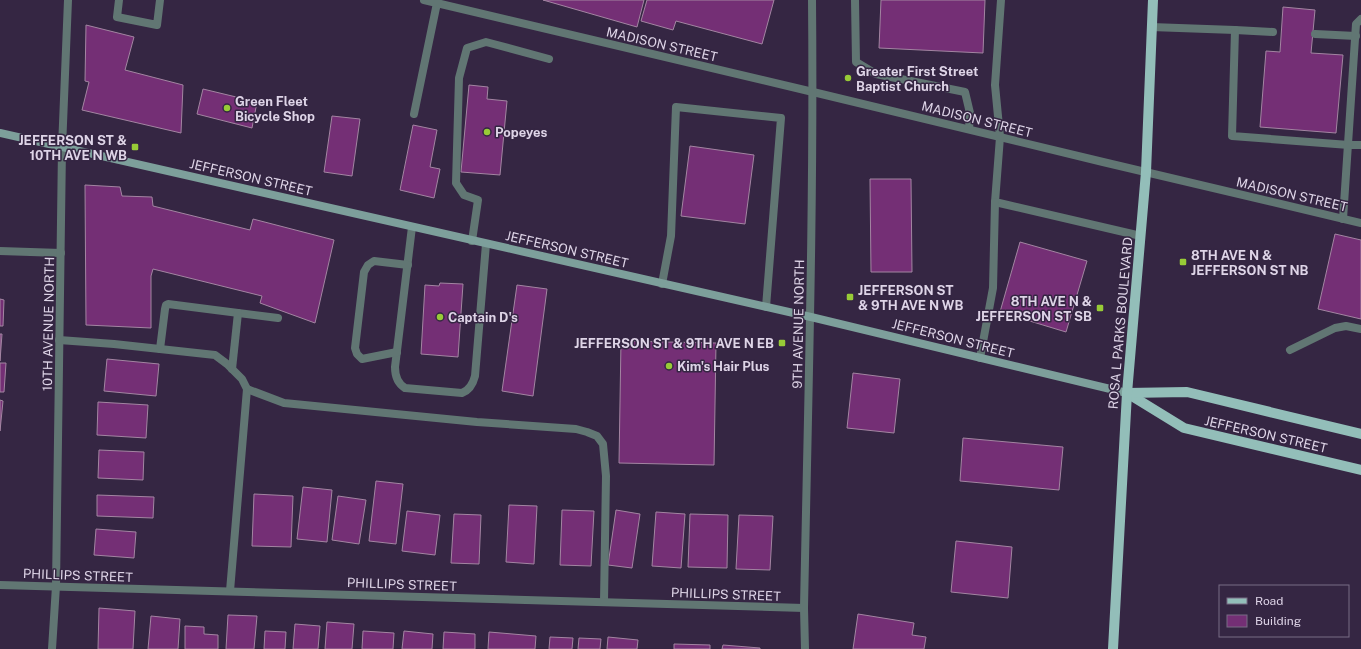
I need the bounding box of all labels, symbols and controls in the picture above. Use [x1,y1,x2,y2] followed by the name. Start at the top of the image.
[605,24,719,65] street label: MADISON STREET
[856,64,979,94] place label: Greater First Street Baptist Church
[843,73,853,83] marker: Greater First Street Baptist Church
[235,94,315,124] place label: Green Fleet Bicycle Shop
[920,98,1034,141] street label: MADISON STREET
[222,103,232,113] marker: Green Fleet Bicycle Shop
[495,125,548,140] place label: Popeyes
[482,127,492,137] marker: Popeyes
[18,133,127,163] place label: JEFFERSON ST & 10TH AVE N WB
[130,142,140,152] marker: JEFFERSON ST & 10TH AVE N WB
[188,156,314,199] street label: JEFFERSON STREET
[1235,174,1349,215] street label: MADISON STREET
[504,228,630,271] street label: JEFFERSON STREET
[1106,236,1135,410] street label: ROSA L PARKS BOULEVARD
[1191,248,1309,278] place label: 8TH AVE N & JEFFERSON ST NB
[40,257,57,391] street label: 10TH AVENUE NORTH
[1178,257,1188,267] marker: 8TH AVE N & JEFFERSON ST NB
[790,259,807,389] street label: 9TH AVENUE NORTH
[858,283,963,313] place label: JEFFERSON ST & 9TH AVE N WB
[845,292,855,302] marker: JEFFERSON ST & 9TH AVE N WB
[976,294,1092,324] place label: 8TH AVE N & JEFFERSON ST SB
[1095,303,1105,313] marker: 8TH AVE N & JEFFERSON ST SB
[448,310,518,325] place label: Captain D's
[435,312,445,322] marker: Captain D's
[890,316,1016,361] street label: JEFFERSON STREET
[574,336,774,351] place label: JEFFERSON ST & 9TH AVE N EB
[777,338,787,348] marker: JEFFERSON ST & 9TH AVE N EB
[677,359,770,374] place label: Kim's Hair Plus
[664,361,674,371] marker: Kim's Hair Plus
[1203,413,1329,456] street label: JEFFERSON STREET
[23,566,134,585] street label: PHILLIPS STREET
[347,575,458,594] street label: PHILLIPS STREET
[671,585,782,604] street label: PHILLIPS STREET
[1219,585,1349,637] legend
[1255,594,1283,608] text: Road
[1255,614,1301,628] text: Building

